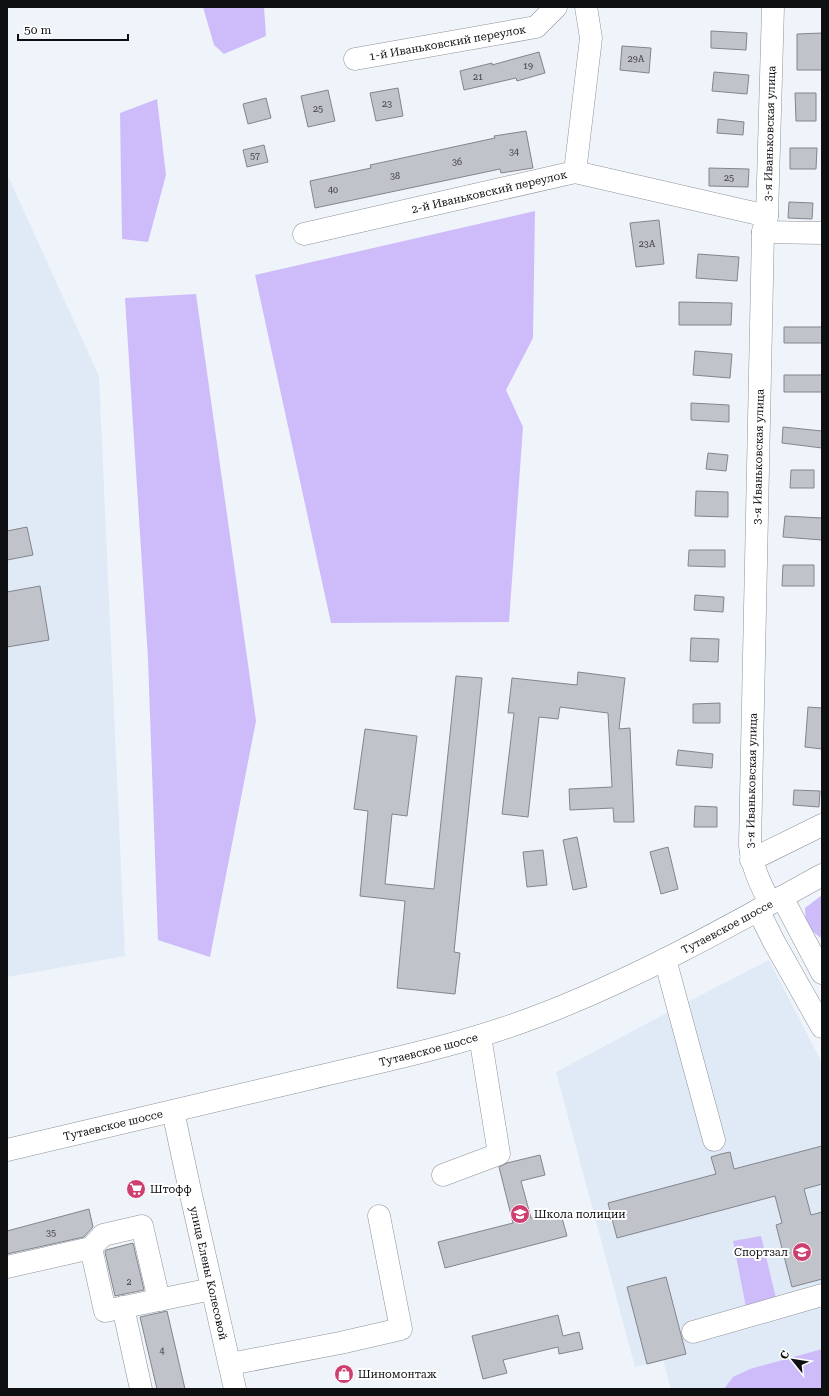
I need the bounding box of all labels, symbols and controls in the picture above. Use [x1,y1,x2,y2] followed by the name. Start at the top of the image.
[18,16,128,42] scale bar
[368,22,527,63] street label: 1-й Иваньковский переулок
[24,23,51,37] text: 50 m
[628,54,645,64] house number: 29А
[523,61,533,71] house number: 19
[761,65,778,201] street label: 3-я Иваньковская улица
[473,72,483,82] house number: 21
[382,99,392,109] house number: 23
[313,104,323,114] house number: 25
[509,147,519,157] house number: 34
[250,151,260,161] house number: 57
[452,157,462,167] house number: 36
[410,168,568,216] street label: 2-й Иваньковский переулок
[390,171,400,181] house number: 38
[724,173,734,183] house number: 25
[328,185,338,195] house number: 40
[639,239,656,249] house number: 23А
[750,389,766,525] street label: 3-я Иваньковская улица
[743,713,759,849] street label: 3-я Иваньковская улица
[679,897,775,956] street label: Тутаевское шоссе
[377,1030,479,1069] street label: Тутаевское шоссе
[62,1107,164,1143] street label: Тутаевское шоссе
[125,1178,147,1200] supermarket icon: Штофф
[150,1183,192,1196] place label: Штофф
[509,1203,531,1225] school or university icon: Школа полиции
[187,1205,230,1341] street label: улица Елены Колесовой
[534,1208,626,1221] place label: Школа полиции
[46,1228,56,1238] house number: 35
[791,1241,813,1263] school or university icon: Спортзал
[734,1246,788,1259] place label: Спортзал
[126,1277,132,1287] house number: 2
[773,1340,813,1380] north arrow
[159,1346,165,1356] house number: 4
[777,1348,792,1362] text: С
[333,1363,355,1385] shop icon: Шиномонтаж
[358,1368,437,1381] place label: Шиномонтаж

